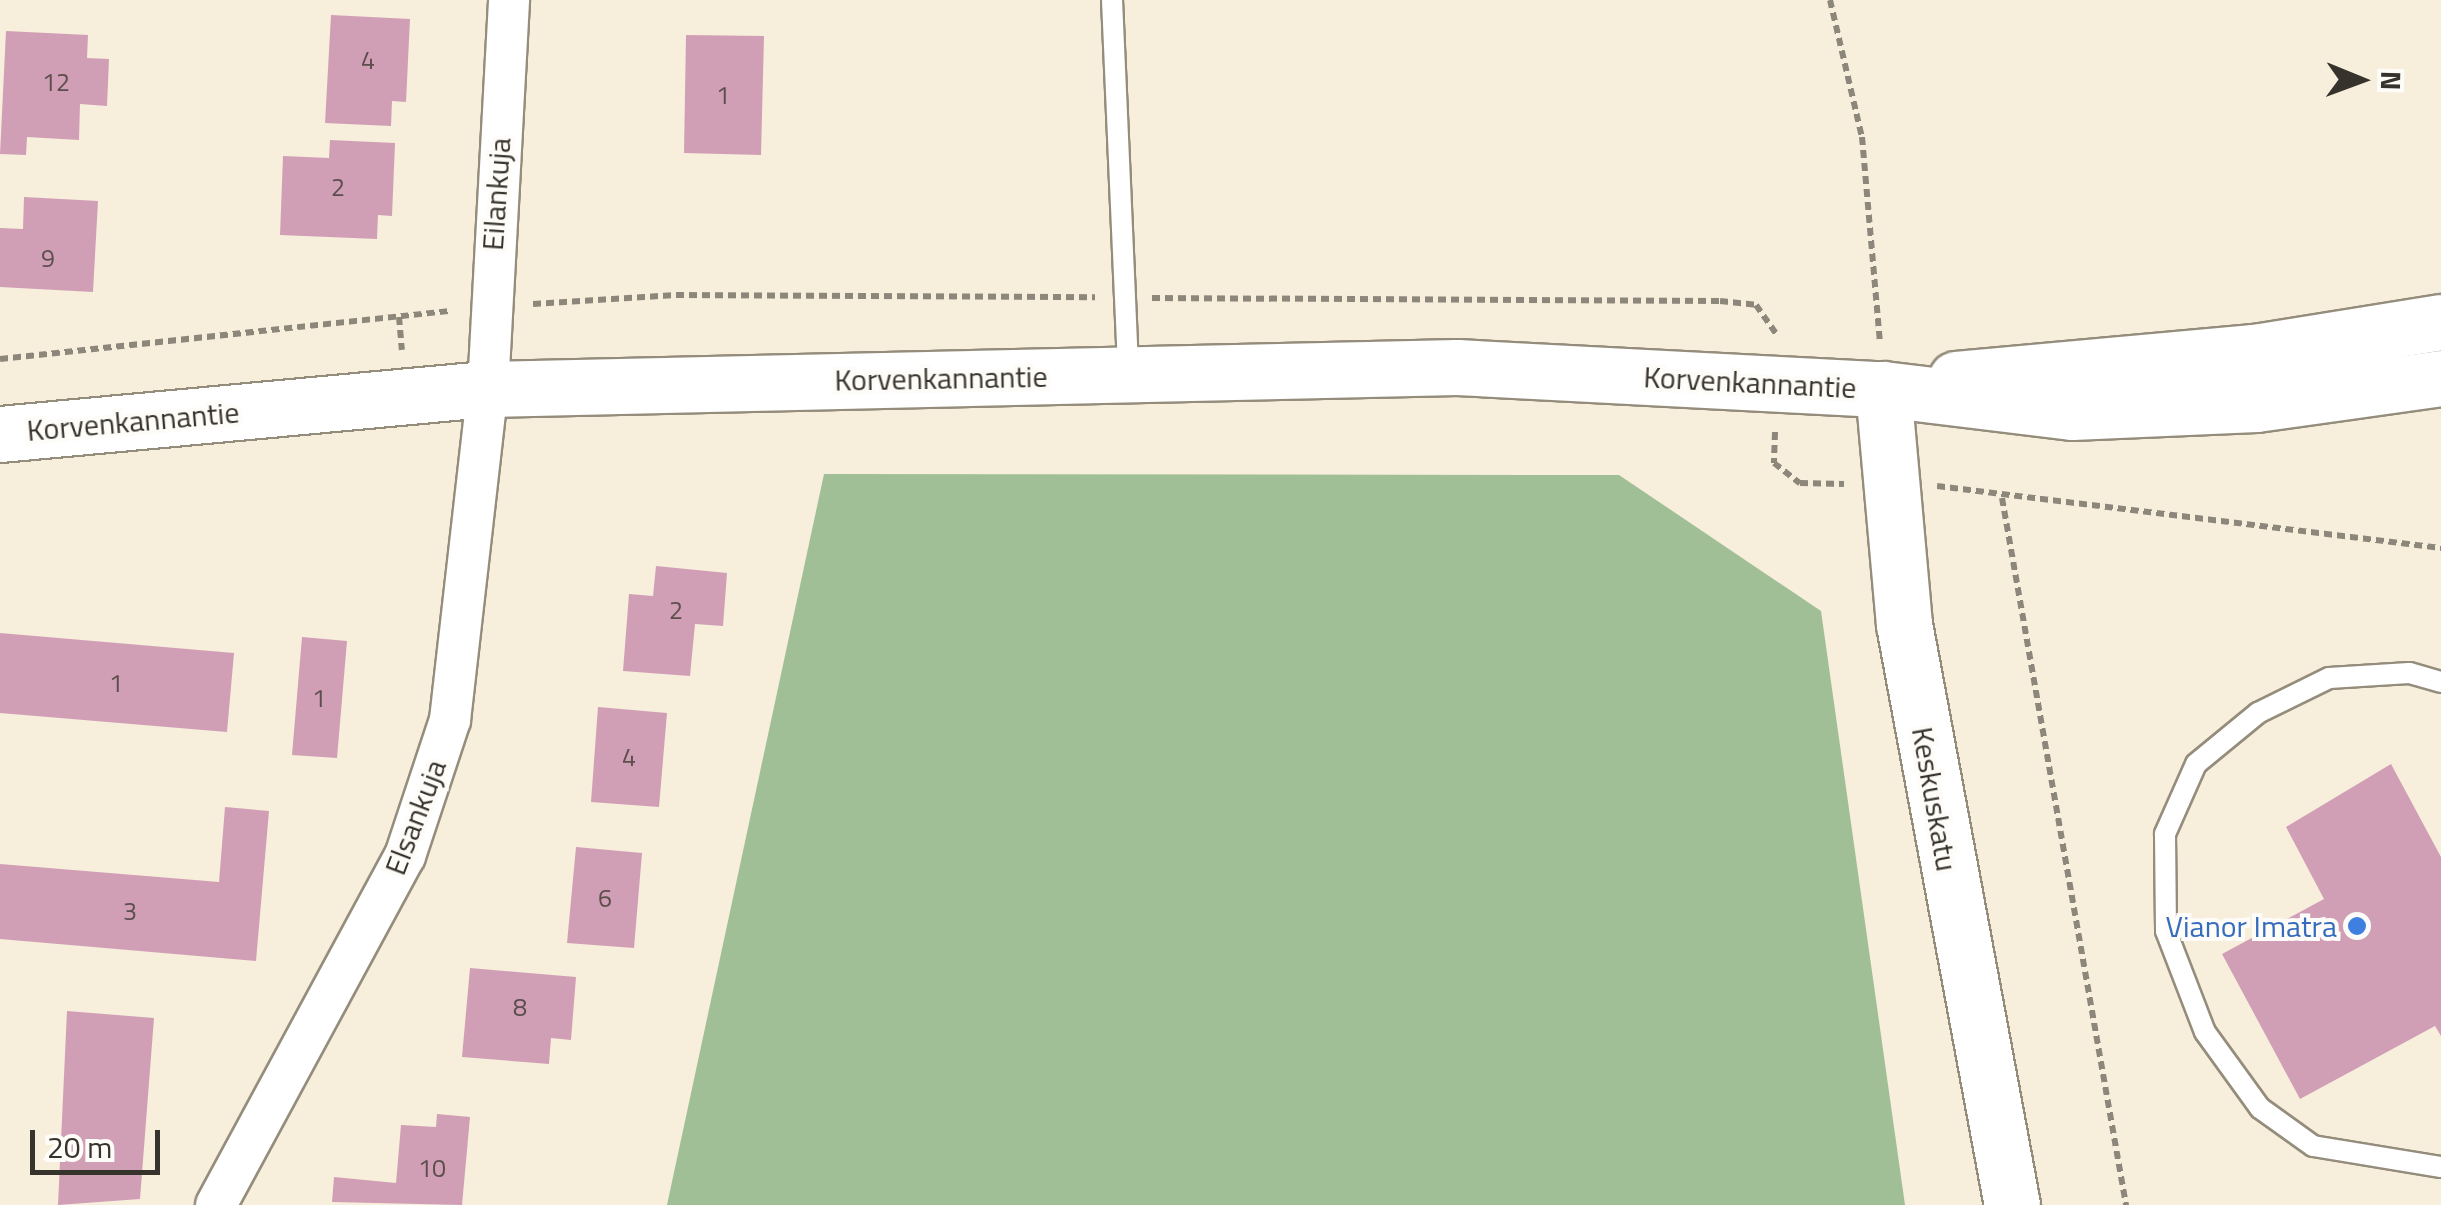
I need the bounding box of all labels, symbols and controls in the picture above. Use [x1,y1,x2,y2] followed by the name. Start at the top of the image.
[2311,30,2411,130] north arrow
[361,45,375,75] house number: 4
[42,67,70,97] house number: 12
[2370,70,2413,91] text: N
[716,80,730,110] house number: 1
[474,136,518,252] street label: Eilankuja
[331,172,345,202] house number: 2
[41,243,55,273] house number: 9
[834,358,1048,398] street label: Korvenkannantie
[1643,358,1857,406] street label: Korvenkannantie
[25,394,241,448] street label: Korvenkannantie
[669,595,683,625] house number: 2
[109,668,123,698] house number: 1
[312,683,326,713] house number: 1
[1905,724,1965,874] street label: Keskuskatu
[622,742,636,772] house number: 4
[377,754,453,880] street label: Elsankuja
[598,883,612,913] house number: 6
[123,896,137,926] house number: 3
[2166,908,2337,944] place label: Vianor Imatra
[2346,915,2368,937] marker: Vianor Imatra
[513,992,527,1022] house number: 8
[35,1110,165,1172] scale bar
[47,1124,112,1170] text: 20 m
[418,1153,446,1183] house number: 10

